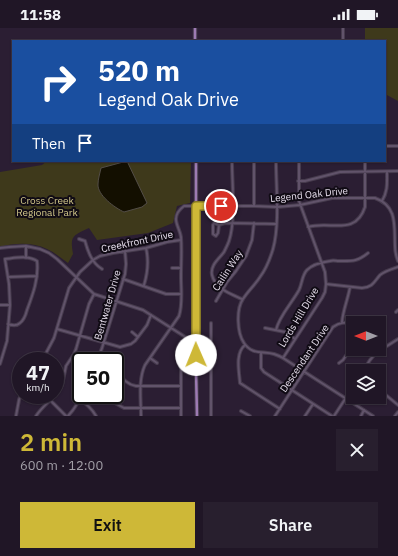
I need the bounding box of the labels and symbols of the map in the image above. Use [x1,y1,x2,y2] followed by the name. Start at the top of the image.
[269,184,349,205] street label: Legend Oak Drive
[204,189,238,223] pin
[16,194,78,219] park label: Cross Creek Regional Park
[100,227,175,255] street label: Creekfront Drive
[209,247,246,293] street label: Cailin Way
[91,268,124,342] street label: Bentwater Drive
[275,284,322,350] street label: Lords Hill Drive
[346,316,386,356] north arrow
[277,321,332,395] street label: Descendant Drive
[175,334,217,376] position arrow
[72,352,124,404] speed limit sign: 50

